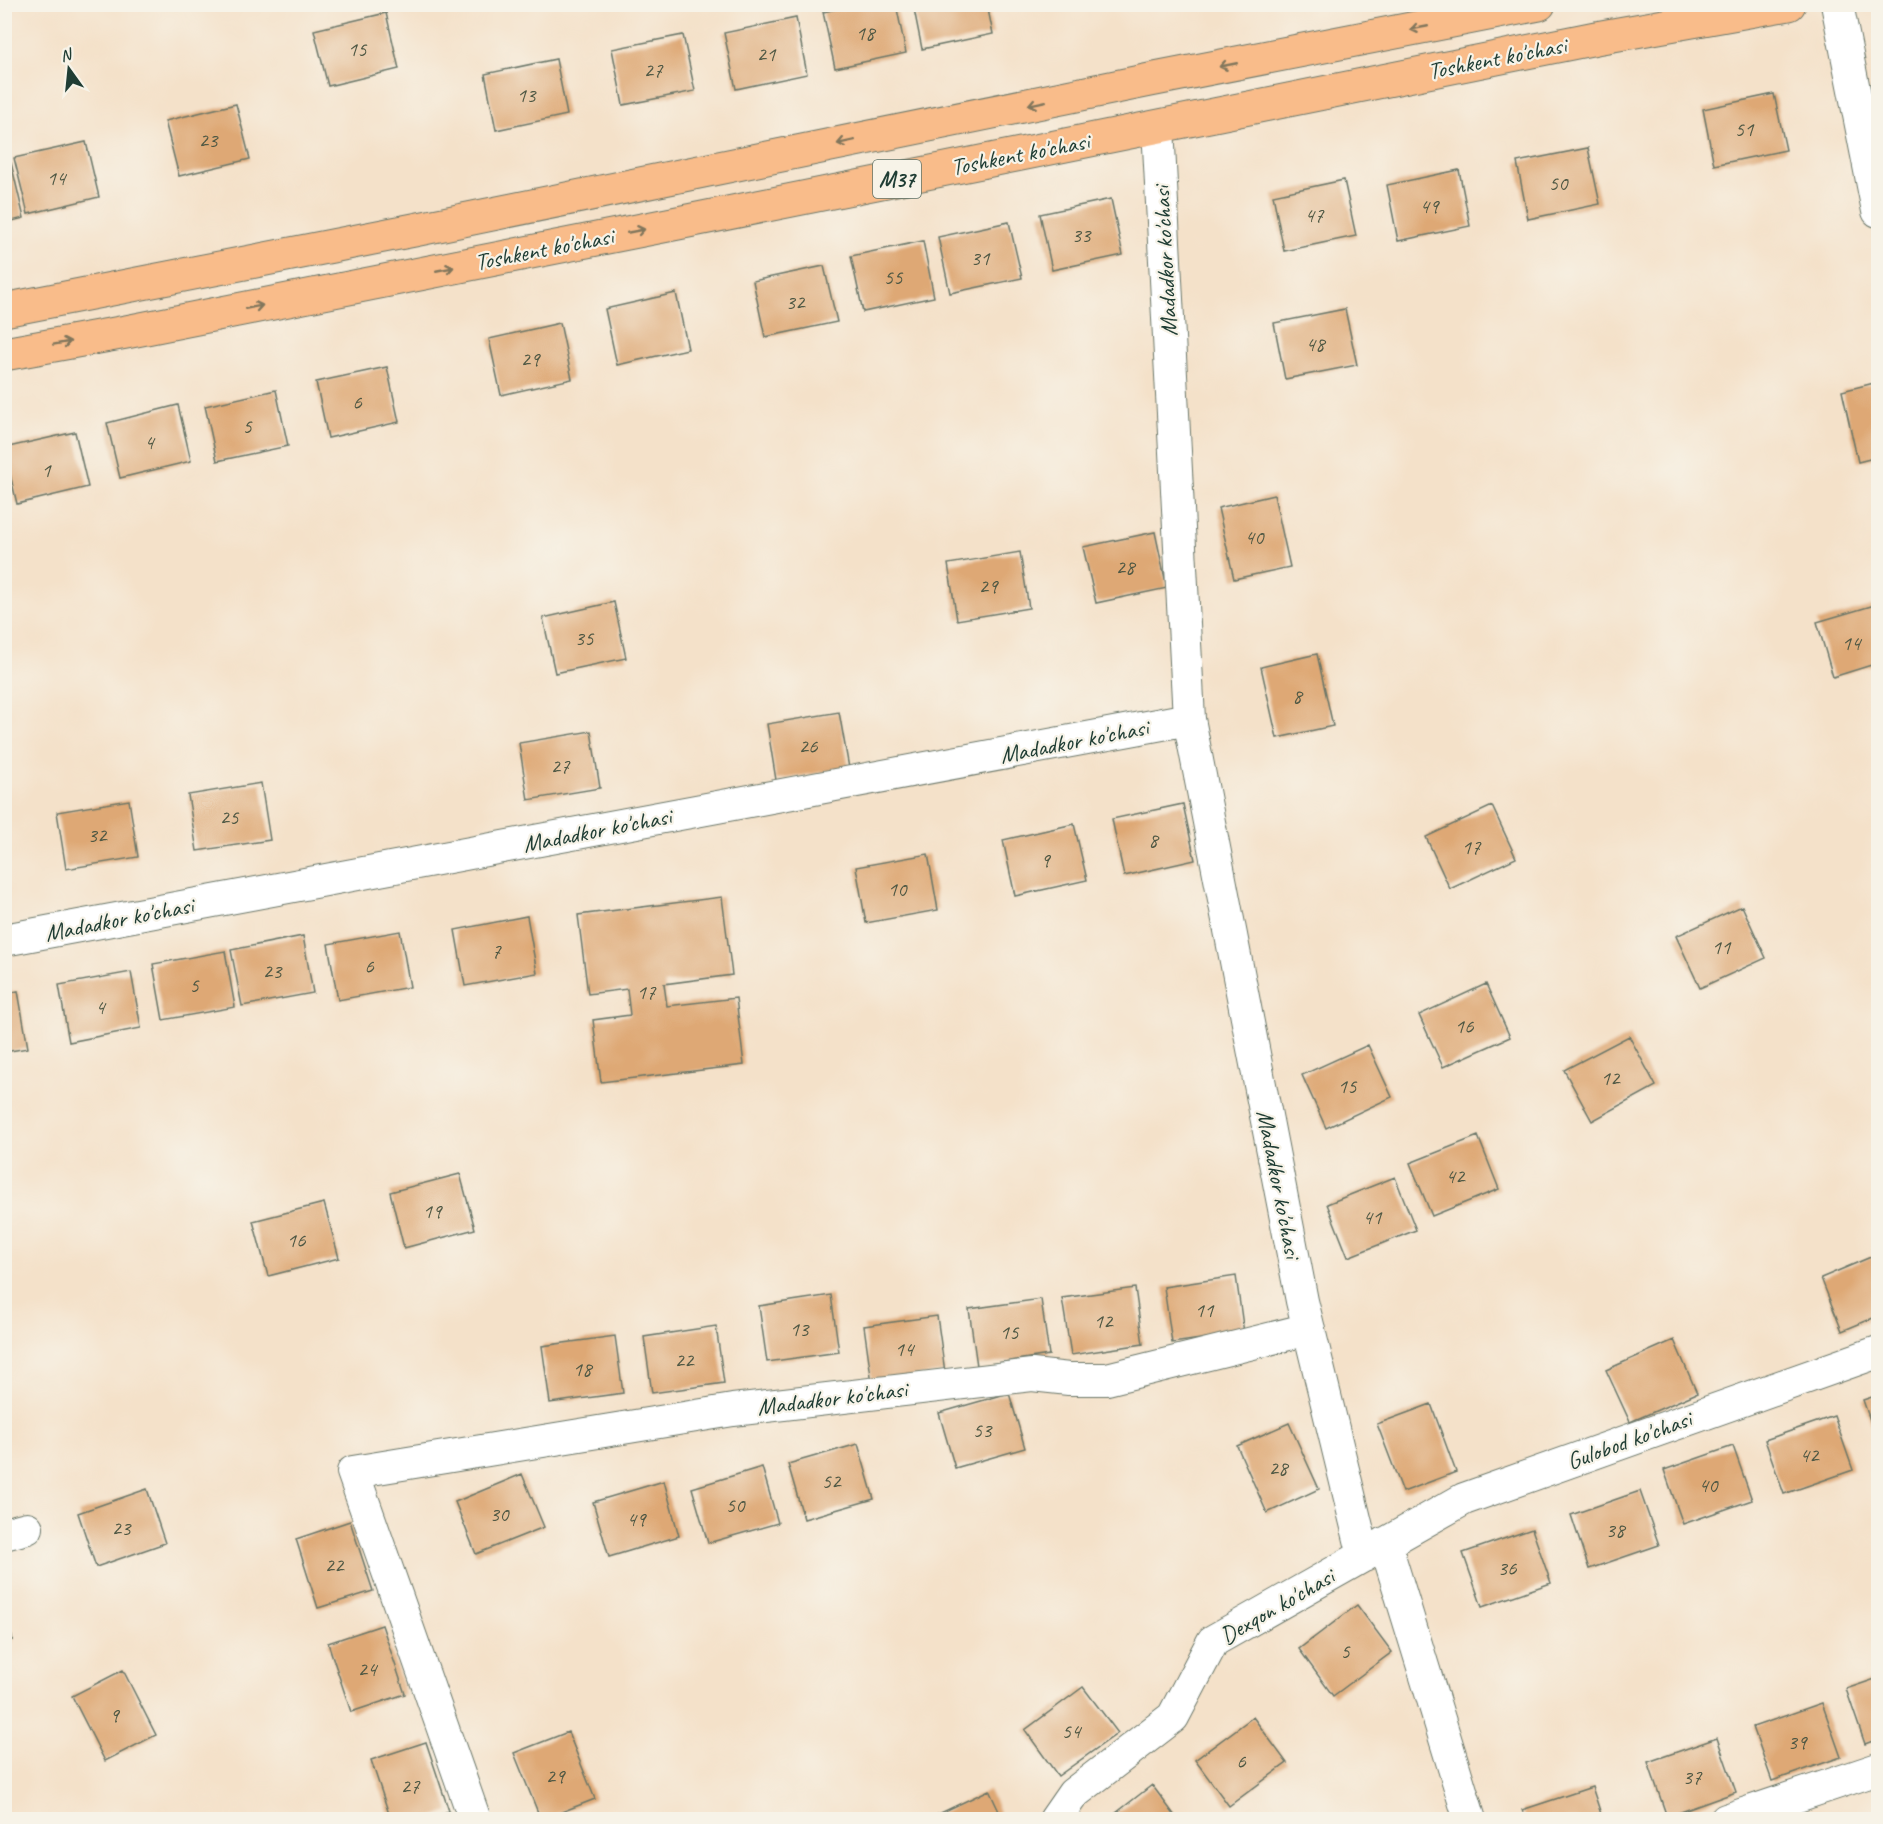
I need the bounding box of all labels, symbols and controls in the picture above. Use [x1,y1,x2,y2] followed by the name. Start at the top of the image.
[856,20,877,46] house number: 18
[1410,23,1430,34] one-way arrow
[1425,29,1571,86] street label: Toshkent ko'chasi
[348,36,368,62] house number: 15
[39,39,99,99] north arrow
[757,41,777,67] house number: 21
[58,44,76,66] text: N
[644,57,664,83] house number: 27
[1219,60,1238,71] one-way arrow
[517,82,537,108] house number: 13
[1027,98,1047,109] one-way arrow
[1735,116,1755,142] house number: 51
[948,125,1094,182] street label: Toshkent ko'chasi
[199,127,219,153] house number: 23
[836,137,856,148] one-way arrow
[873,160,921,198] road number: M37
[47,165,68,191] house number: 14
[1549,170,1569,196] house number: 50
[1146,183,1184,337] street label: Madadkor ko'chasi
[1420,193,1440,219] house number: 49
[1305,202,1325,228] house number: 47
[472,220,618,277] street label: Toshkent ko'chasi
[1072,222,1092,248] house number: 33
[626,225,646,236] one-way arrow
[971,245,991,271] house number: 31
[435,263,454,274] one-way arrow
[884,264,904,290] house number: 55
[786,289,806,315] house number: 32
[243,301,263,312] one-way arrow
[1306,331,1327,357] house number: 48
[52,338,71,349] one-way arrow
[521,346,541,372] house number: 29
[352,389,362,415] house number: 6
[242,413,253,439] house number: 5
[144,429,156,455] house number: 4
[41,457,52,483] house number: 1
[1245,524,1265,550] house number: 40
[1116,554,1137,580] house number: 28
[979,573,999,599] house number: 29
[575,625,595,651] house number: 35
[1842,630,1863,656] house number: 14
[1292,683,1304,709] house number: 8
[997,711,1153,770] street label: Madadkor ko'chasi
[799,733,818,759] house number: 26
[551,753,571,779] house number: 27
[520,800,676,859] street label: Madadkor ko'chasi
[220,804,240,830] house number: 25
[88,822,108,848] house number: 32
[1148,827,1160,853] house number: 8
[1462,834,1482,860] house number: 17
[1040,847,1051,873] house number: 9
[888,876,908,902] house number: 10
[42,889,198,948] street label: Madadkor ko'chasi
[1712,934,1732,960] house number: 11
[491,938,502,964] house number: 7
[364,953,374,979] house number: 6
[263,958,283,984] house number: 23
[189,972,200,998] house number: 5
[637,979,657,1005] house number: 17
[95,994,107,1020] house number: 4
[1455,1013,1474,1039] house number: 16
[1601,1065,1621,1091] house number: 12
[1338,1073,1358,1099] house number: 15
[1250,1107,1309,1263] street label: Madadkor ko'chasi
[1446,1163,1466,1189] house number: 42
[423,1198,443,1224] house number: 19
[1363,1204,1383,1230] house number: 41
[287,1227,306,1253] house number: 16
[1195,1297,1215,1323] house number: 11
[1094,1308,1114,1334] house number: 12
[790,1316,810,1342] house number: 13
[1000,1319,1020,1345] house number: 15
[895,1336,916,1362] house number: 14
[675,1347,695,1373] house number: 22
[573,1356,594,1382] house number: 18
[755,1374,911,1422] street label: Madadkor ko'chasi
[1563,1403,1698,1476] street label: Gulobod ko'chasi
[973,1417,993,1443] house number: 53
[1800,1442,1820,1468] house number: 42
[1269,1455,1290,1481] house number: 28
[822,1468,842,1494] house number: 52
[1699,1472,1719,1498] house number: 40
[726,1492,746,1518] house number: 50
[490,1501,510,1527] house number: 30
[627,1506,647,1532] house number: 49
[112,1515,132,1541] house number: 23
[1606,1517,1627,1543] house number: 38
[325,1552,345,1578] house number: 22
[1498,1555,1517,1581] house number: 36
[1215,1560,1342,1651] street label: Dexqon ko'chasi
[1340,1638,1351,1664] house number: 5
[358,1656,379,1682] house number: 24
[109,1702,120,1728] house number: 9
[1062,1718,1083,1744] house number: 54
[1788,1729,1808,1755] house number: 39
[1236,1748,1246,1774] house number: 6
[546,1763,566,1789] house number: 29
[1683,1764,1703,1790] house number: 37
[401,1773,421,1799] house number: 27

